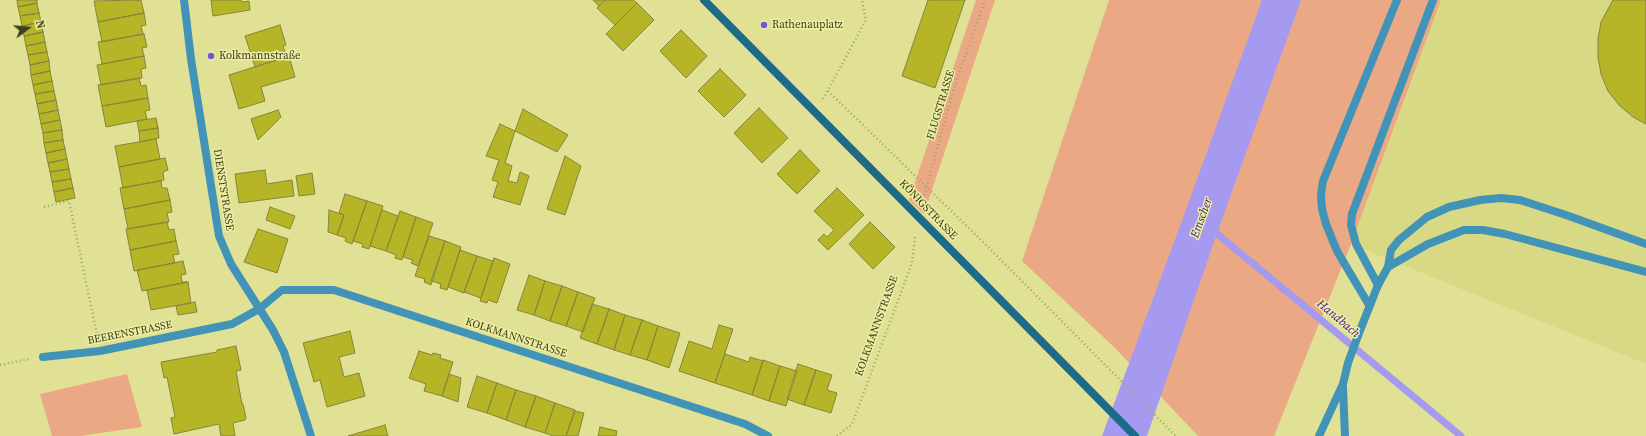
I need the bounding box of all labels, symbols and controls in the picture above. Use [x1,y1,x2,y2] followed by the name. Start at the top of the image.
[8,8,48,48] north arrow
[772,18,843,32] place label: Rathenauplatz
[32,19,48,30] text: N
[759,20,769,30] marker: Rathenauplatz
[219,49,301,63] place label: Kolkmannstraße
[206,51,216,61] marker: Kolkmannstraße
[924,69,958,141] street label: FLUGSTRASSE
[210,148,236,232] street label: DIENSTSTRASSE
[896,177,960,243] street label: KÖNIGSTRASSE
[1188,196,1216,240] water label: Emscher
[853,274,901,378] street label: KOLKMANNSTRASSE
[1314,297,1362,341] water label: Handbach
[464,315,568,361] street label: KOLKMANNSTRASSE
[86,318,174,348] street label: BEERENSTRASSE

